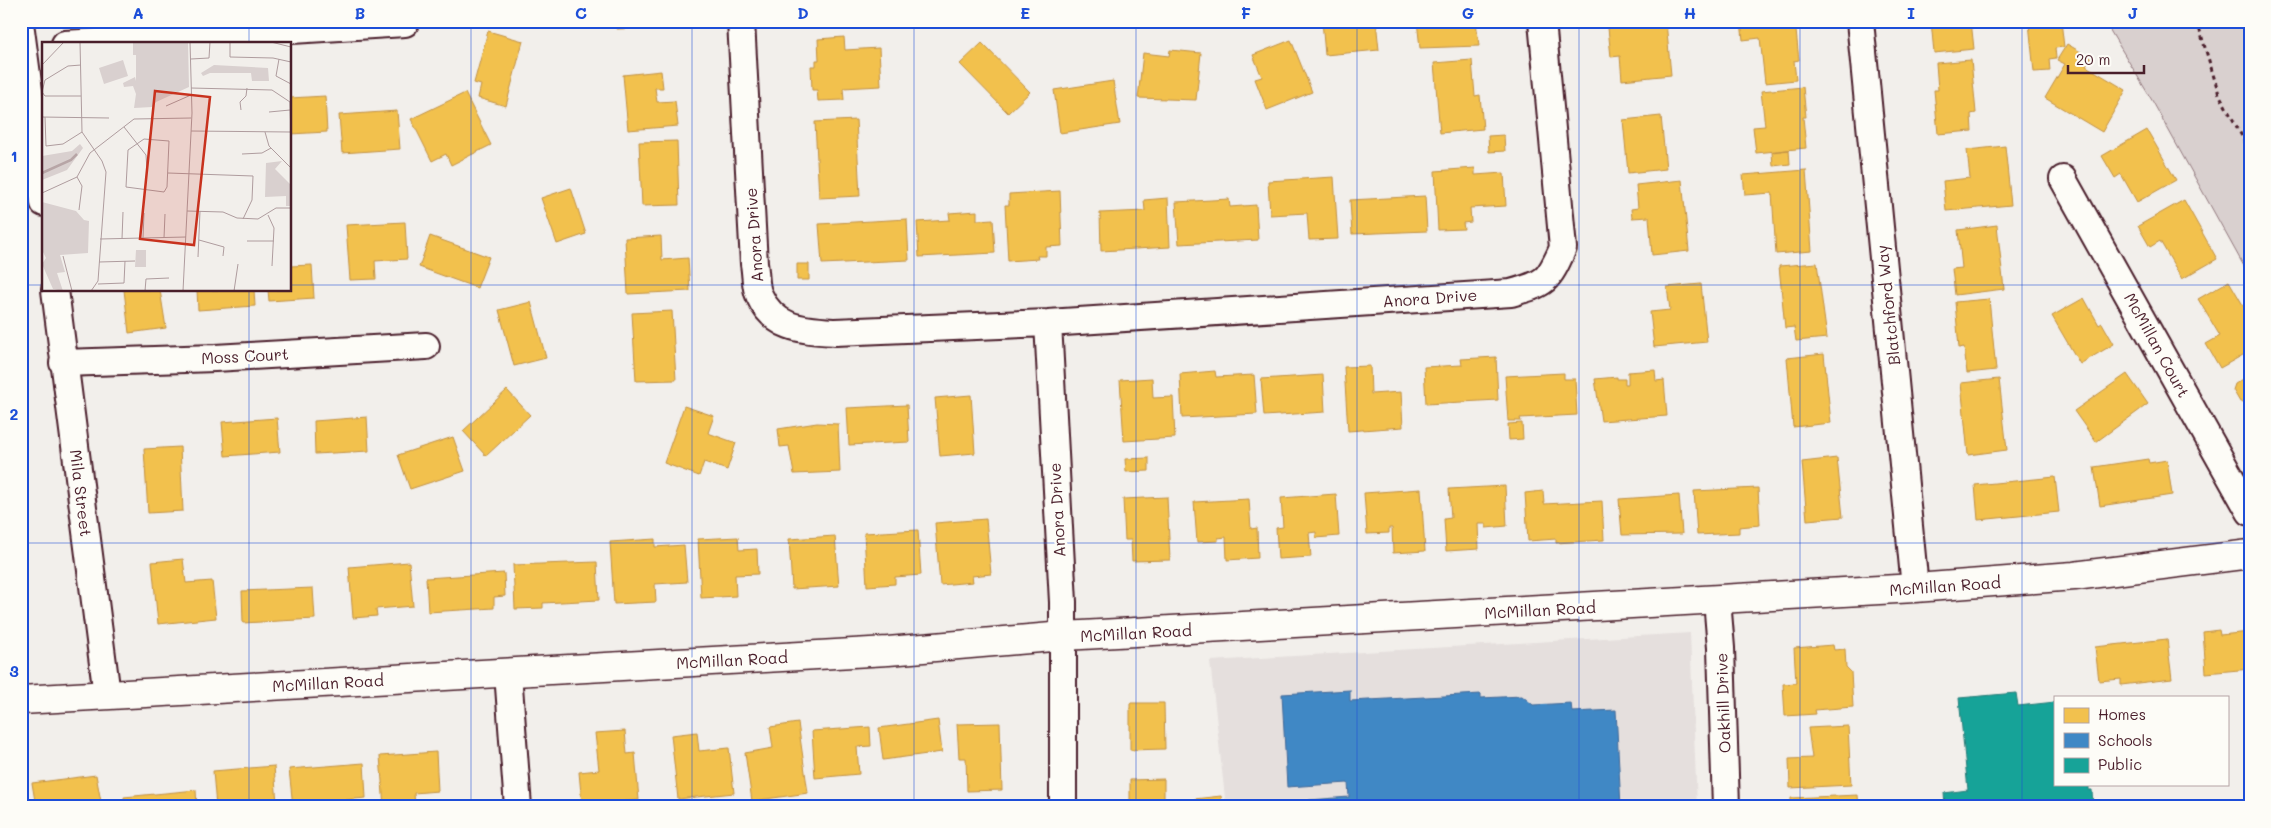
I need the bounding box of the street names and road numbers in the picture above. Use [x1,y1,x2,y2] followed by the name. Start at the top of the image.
[740,187,767,283] street label: Anora Drive
[1871,244,1904,366] street label: Blatchford Way
[1382,284,1478,311] street label: Anora Drive
[2120,289,2195,401] street label: McMillan Court
[201,343,289,368] street label: Moss Court
[66,448,97,538] street label: Mila Street
[1044,462,1069,558] street label: Anora Drive
[1889,571,2001,600] street label: McMillan Road
[1484,596,1596,623] street label: McMillan Road
[1080,619,1192,646] street label: McMillan Road
[676,646,788,673] street label: McMillan Road
[1710,652,1735,754] street label: Oakhill Drive
[272,669,384,696] street label: McMillan Road

